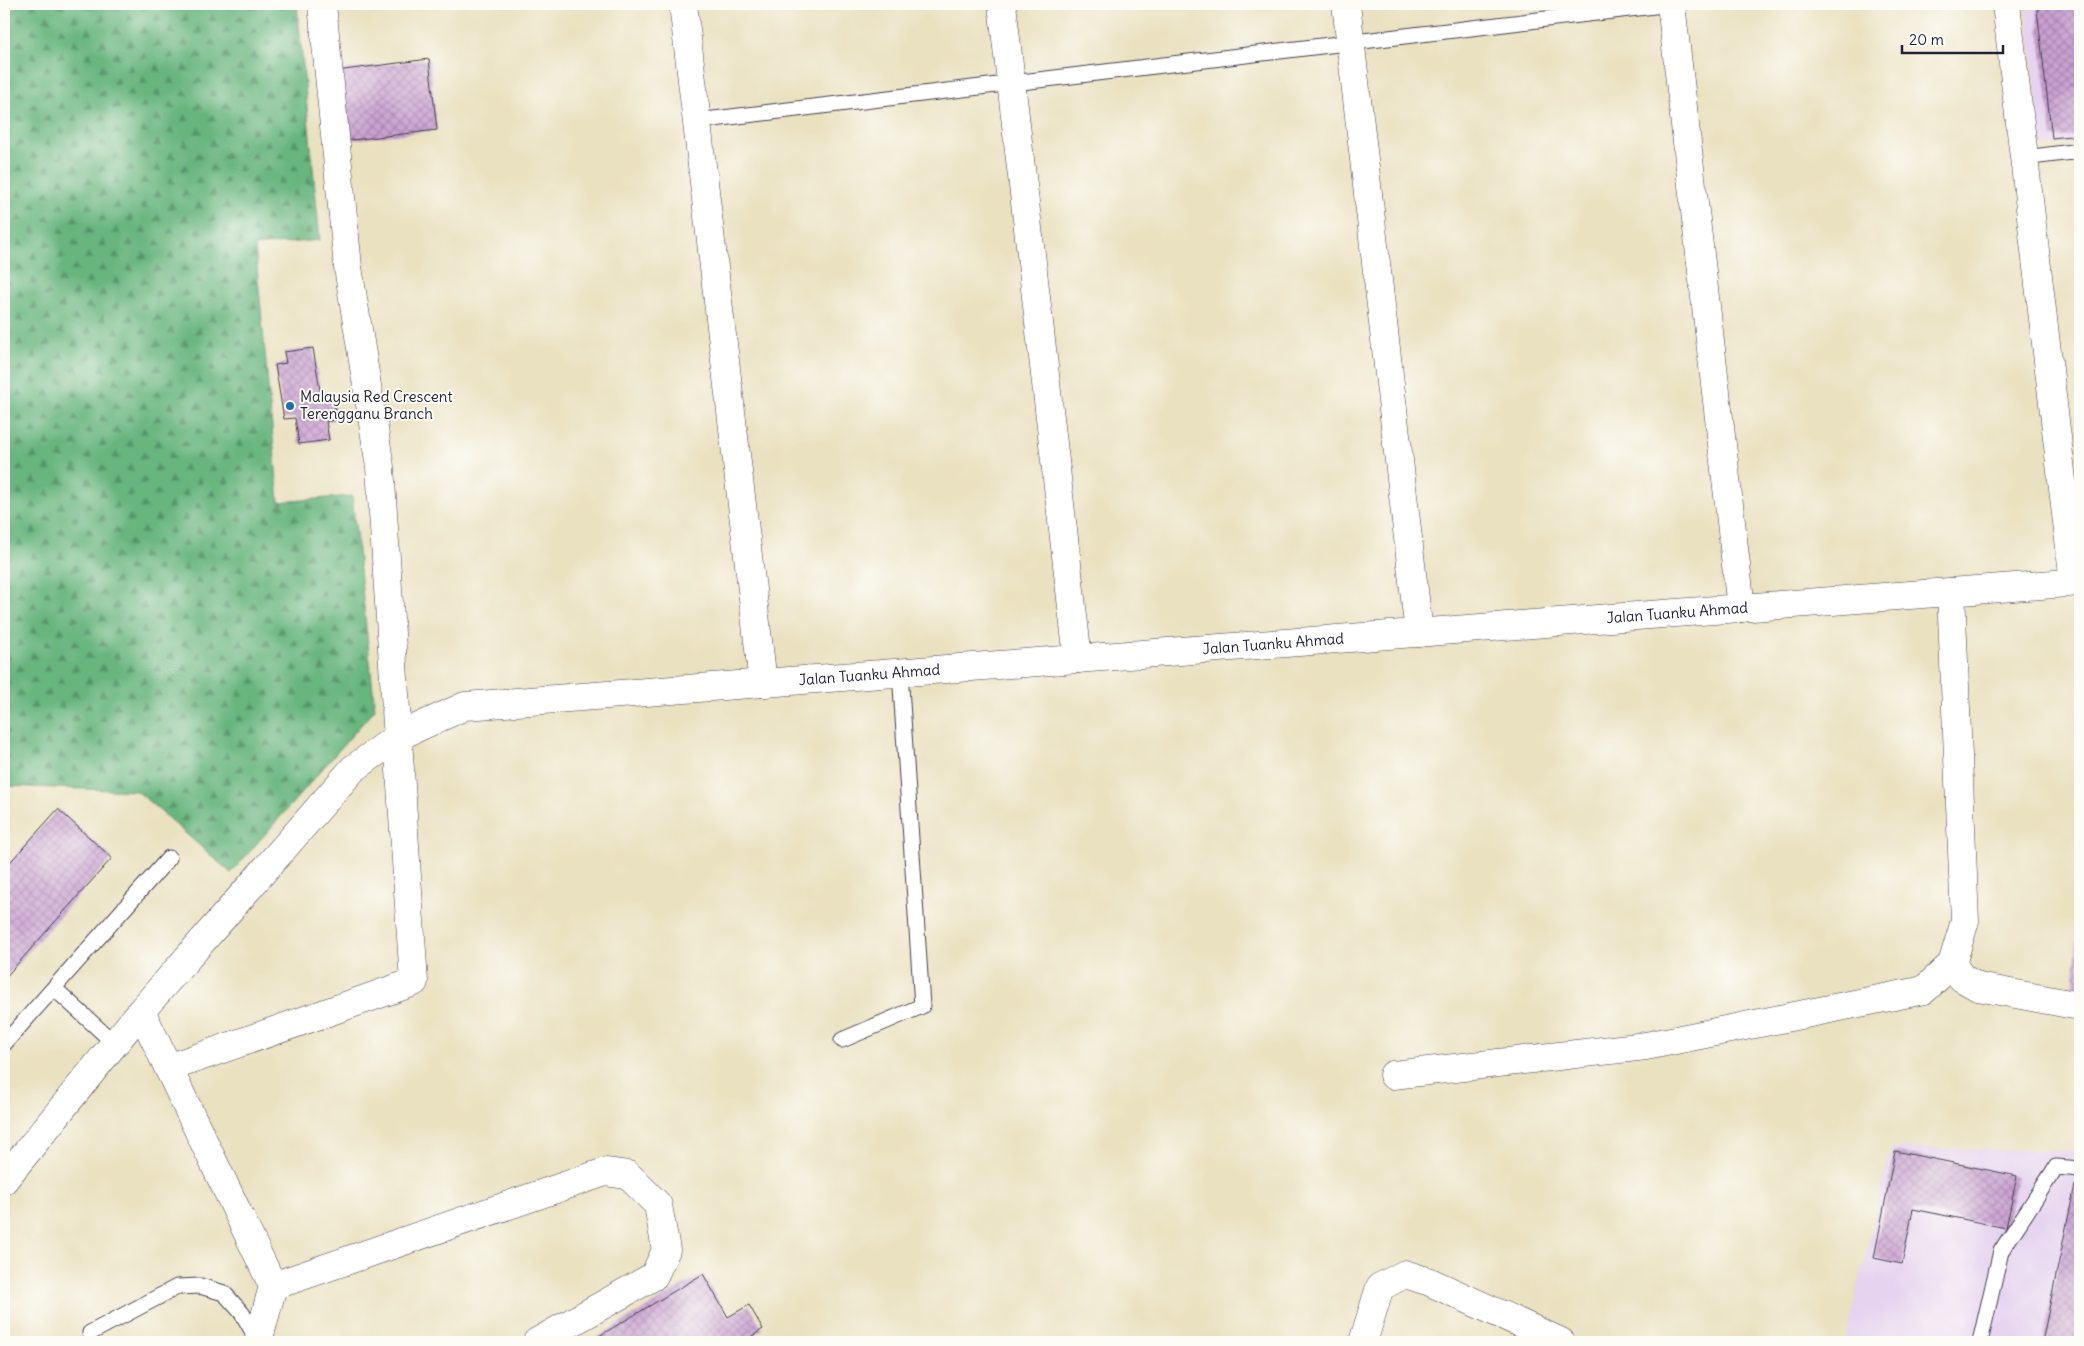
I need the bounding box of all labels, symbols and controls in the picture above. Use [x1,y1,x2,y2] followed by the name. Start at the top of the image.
[1902,22,2003,54] scale bar
[1909,30,1944,49] text: 20 m
[300,387,452,423] place label: Malaysia Red Crescent Terengganu Branch
[284,400,296,412] marker: Malaysia Red Crescent Terengganu Branch
[1606,598,1749,627] street label: Jalan Tuanku Ahmad
[1202,629,1345,658] street label: Jalan Tuanku Ahmad
[798,660,941,689] street label: Jalan Tuanku Ahmad

